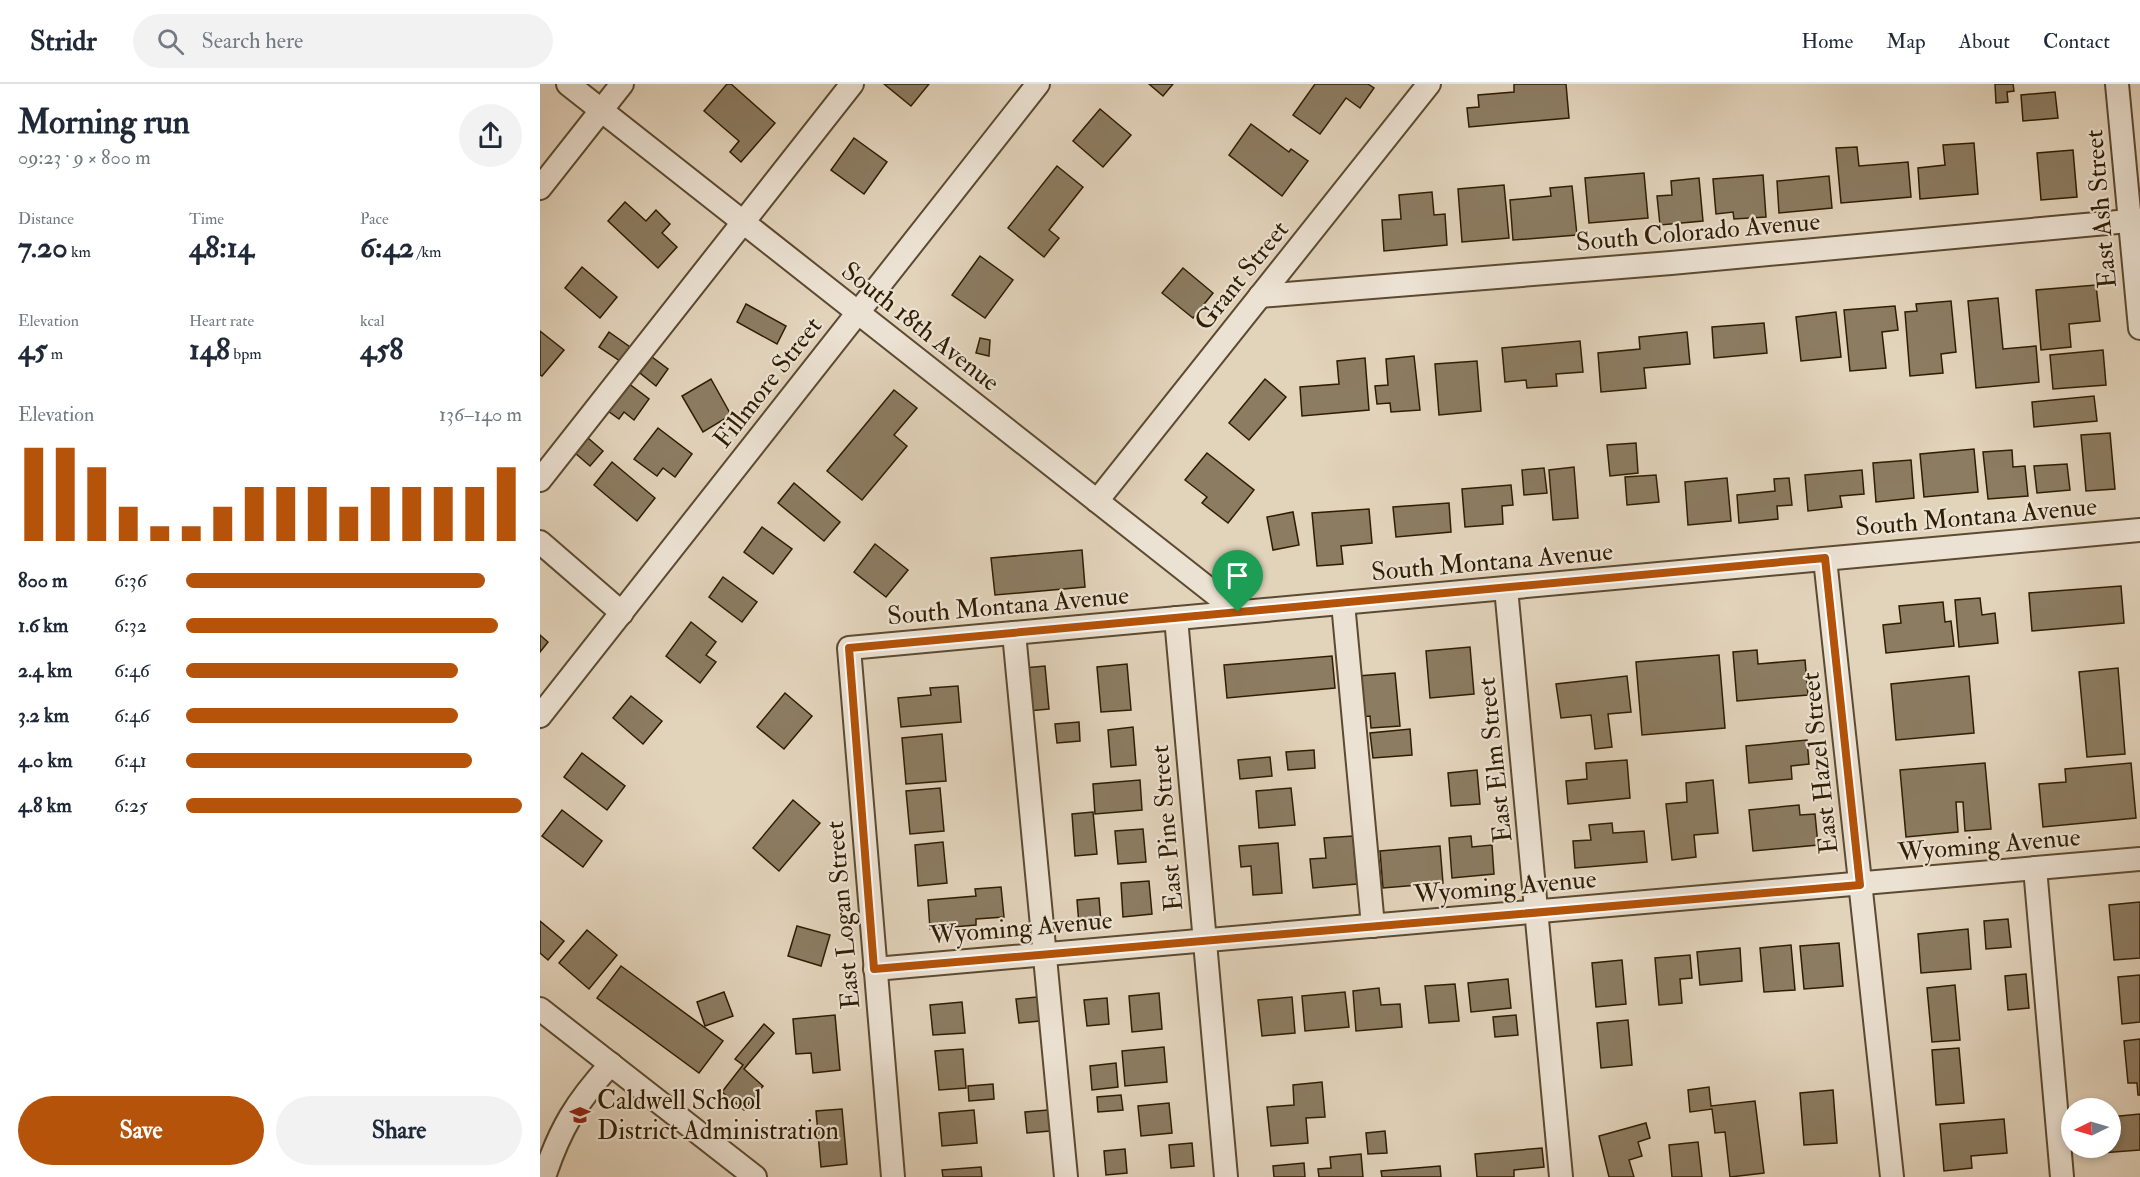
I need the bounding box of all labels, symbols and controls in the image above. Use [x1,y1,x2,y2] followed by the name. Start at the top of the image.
[133,14,553,68] search box
[30,24,97,59] text: Stridr
[154,25,187,58] icon: search
[202,27,303,55] text: Search here
[1801,28,1853,55] text: Home
[1886,28,1926,55] text: Map
[1959,28,2010,55] text: About
[2043,28,2110,55] text: Contact
[18,102,190,143] text: Morning run
[459,104,522,167] button: share
[2078,128,2124,290] street label: East Ash Street
[18,145,151,170] text: 09:23 · 9 × 800 m
[1575,205,1822,259] street label: South Colorado Avenue
[18,209,74,229] text: Distance
[189,209,224,229] text: Time
[360,209,389,229] text: Pace
[1188,214,1296,337] street label: Grant Street
[18,229,68,266] text: 7.20
[189,229,254,266] text: 48:14
[360,229,414,266] text: 6:42
[68,242,91,262] text: km
[414,242,441,262] text: /km
[835,255,1006,399] street label: South 18th Avenue
[18,311,79,331] text: Elevation
[189,311,254,331] text: Heart rate
[360,311,385,331] text: kcal
[707,311,829,455] street label: Fillmore Street
[18,331,47,368] text: 45
[189,331,230,368] text: 148
[360,331,403,368] text: 458
[47,344,63,364] text: m
[230,344,262,364] text: bpm
[18,402,94,427] text: Elevation
[439,402,522,427] text: 136–140 m
[1854,490,2098,543] street label: South Montana Avenue
[1370,535,1614,588] street label: South Montana Avenue
[1212,550,1263,612] pin
[1221,559,1254,592] icon: arrive
[18,568,68,593] text: 800 m
[114,568,147,593] text: 6:36
[886,579,1130,632] street label: South Montana Avenue
[18,613,68,638] text: 1.6 km
[114,613,147,638] text: 6:32
[18,658,72,683] text: 2.4 km
[114,658,150,683] text: 6:46
[1795,670,1845,855] street label: East Hazel Street
[1470,676,1520,844] street label: East Elm Street
[18,703,69,728] text: 3.2 km
[114,703,150,728] text: 6:46
[1144,744,1190,912] street label: East Pine Street
[18,748,73,773] text: 4.0 km
[114,748,147,773] text: 6:41
[18,793,72,818] text: 4.8 km
[114,793,148,818] text: 6:25
[819,820,867,1010] street label: East Logan Street
[1895,821,2082,869] street label: Wyoming Avenue
[1411,863,1598,911] street label: Wyoming Avenue
[927,904,1114,952] street label: Wyoming Avenue
[597,1085,839,1147] place label: Caldwell School District Administration
[18,1096,264,1165] button: Save
[276,1096,522,1165] button: Share
[2061,1098,2121,1158] north arrow
[2061,1098,2121,1158] map controls
[568,1103,592,1127] school or university icon: Caldwell School District Administration

